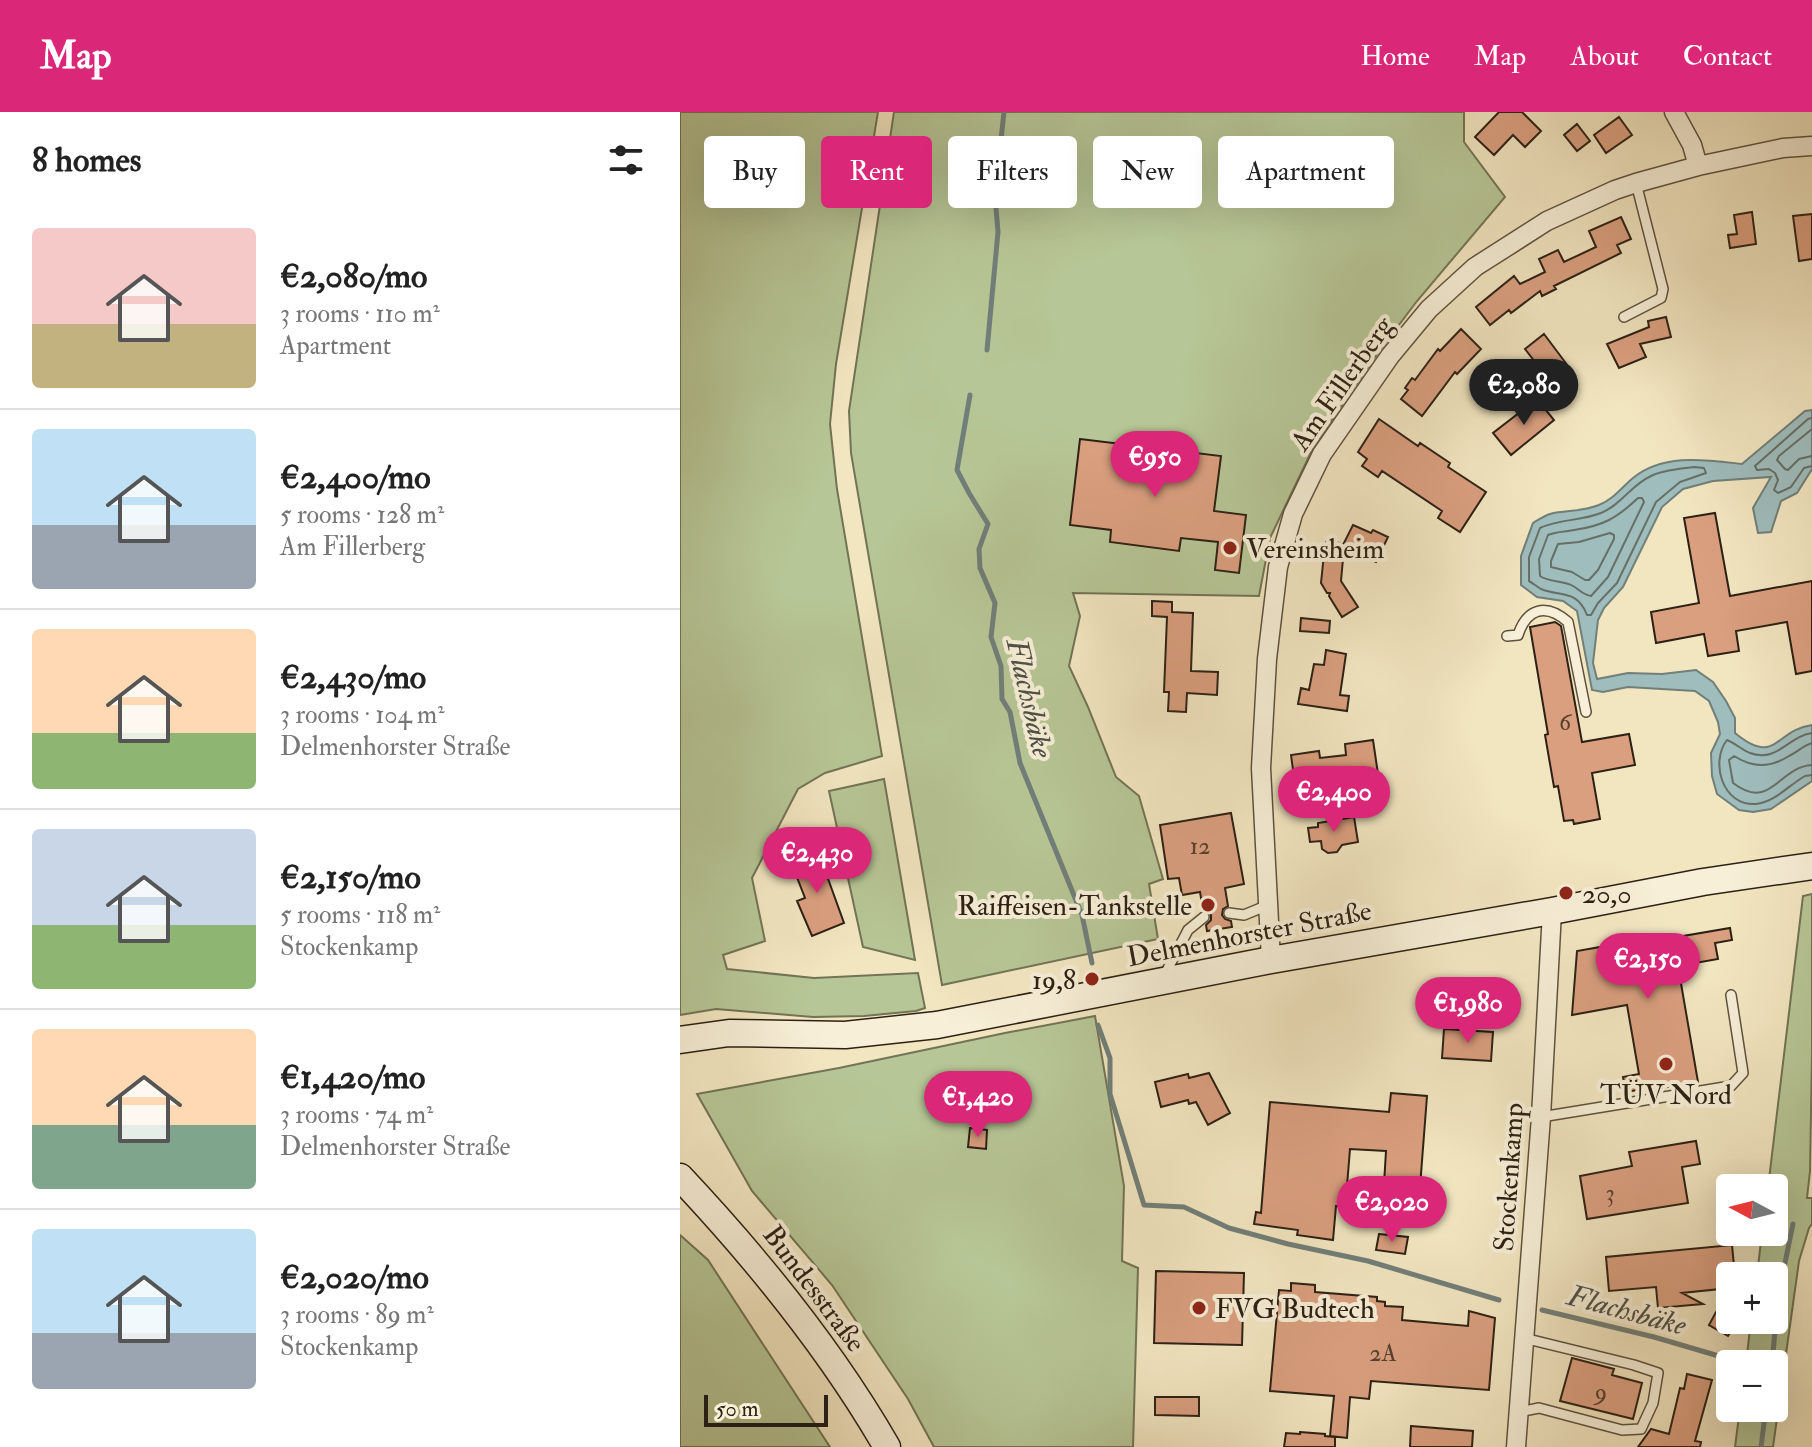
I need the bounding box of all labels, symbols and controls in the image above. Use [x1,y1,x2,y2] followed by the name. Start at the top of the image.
[40,32,111,80] text: Map
[1360,39,1430,74] text: Home
[1474,39,1526,74] text: Map
[1570,39,1639,74] text: About
[1683,39,1772,74] text: Contact
[704,136,805,208] chip: Buy
[821,136,932,208] chip: Rent
[948,136,1077,208] chip: Filters
[1093,136,1202,208] chip: New
[1218,136,1394,208] chip: Apartment
[604,138,648,182] icon: filters
[32,139,141,182] text: 8 homes
[280,255,427,298] text: €2,080/mo
[96,260,192,356] icon: home
[280,298,440,330] text: 3 rooms · 110 m²
[1283,309,1402,459] street label: Am Fillerberg
[280,330,391,362] text: Apartment
[1459,359,1589,427] pin: €2,080
[1487,369,1561,401] text: €2,080
[1108,431,1202,499] pin: €950
[1128,441,1182,473] text: €950
[280,456,431,499] text: €2,400/mo
[96,461,192,557] icon: home
[280,499,444,531] text: 5 rooms · 128 m²
[280,531,425,563] text: Am Fillerberg
[1246,532,1384,567] place label: Vereinsheim
[1221,539,1239,557] marker: Vereinsheim
[997,633,1061,762] water label: Flachsbäke
[280,656,426,699] text: €2,430/mo
[96,661,192,757] icon: home
[280,699,445,731] text: 3 rooms · 104 m²
[1559,707,1573,738] house number: 6
[280,731,510,763] text: Delmenhorster Straße
[1269,766,1399,834] pin: €2,400
[1296,776,1372,808] text: €2,400
[752,827,882,895] pin: €2,430
[1190,831,1210,862] house number: 12
[781,837,853,869] text: €2,430
[280,856,421,899] text: €2,150/mo
[96,861,192,957] icon: home
[1582,877,1632,912] place label: 20,0
[1557,884,1575,902] marker: 20,0
[957,889,1192,924] place label: Raiffeisen-Tankstelle
[1124,894,1375,975] street label: Delmenhorster Straße
[1199,896,1217,914] marker: Raiffeisen-Tankstelle
[280,899,440,931] text: 5 rooms · 118 m²
[280,931,418,963] text: Stockenkamp
[1583,933,1713,1001] pin: €2,150
[1614,943,1682,975] text: €2,150
[1032,963,1076,998] place label: 19,8
[1083,970,1101,988] marker: 19,8
[1403,977,1533,1045] pin: €1,980
[1433,987,1503,1019] text: €1,980
[1657,1055,1675,1073] marker: TÜV Nord
[280,1056,425,1099] text: €1,420/mo
[96,1061,192,1157] icon: home
[913,1071,1043,1139] pin: €1,420
[1600,1078,1732,1113] place label: TÜV Nord
[942,1081,1014,1113] text: €1,420
[280,1099,433,1131] text: 3 rooms · 74 m²
[1487,1102,1532,1253] street label: Stockenkamp
[280,1131,510,1163] text: Delmenhorster Straße
[1716,1174,1788,1246] north arrow
[1716,1174,1788,1422] map controls
[1327,1176,1457,1244] pin: €2,020
[1605,1178,1615,1209] house number: 3
[1355,1186,1429,1218] text: €2,020
[755,1219,873,1359] street label: Bundesstraße
[280,1256,429,1299] text: €2,020/mo
[96,1261,192,1357] icon: home
[1716,1262,1788,1334] button: +
[1562,1276,1691,1344] water label: Flachsbäke
[1215,1292,1375,1327] place label: FVG Budtech
[280,1299,434,1331] text: 3 rooms · 89 m²
[1190,1299,1208,1317] marker: FVG Budtech
[280,1331,418,1363] text: Stockenkamp
[1369,1338,1397,1369] house number: 2A
[1716,1350,1788,1422] button: −
[1593,1377,1607,1408] house number: 9
[704,1391,828,1427] scale bar
[716,1395,758,1423] text: 50 m

